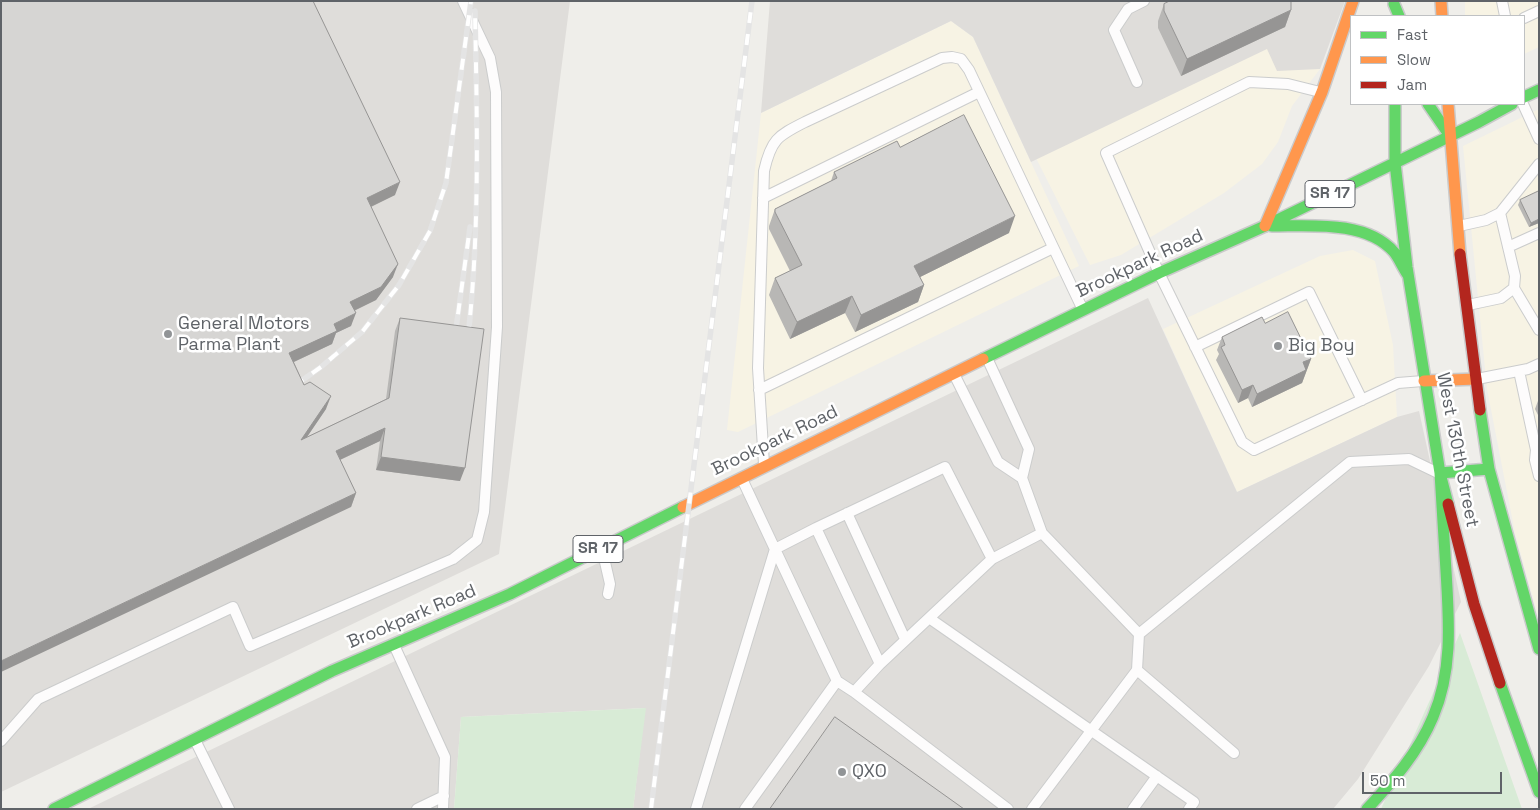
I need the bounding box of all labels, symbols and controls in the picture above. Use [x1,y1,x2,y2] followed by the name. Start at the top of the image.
[1350,15,1525,105] legend
[1397,25,1428,44] text: Fast
[1397,50,1431,69] text: Slow
[1397,75,1427,94] text: Jam
[1305,180,1355,208] road number: SR 17
[1073,225,1207,303] street label: Brookpark Road
[178,313,310,356] place label: General Motors Parma Plant
[162,328,174,340] marker: General Motors Parma Plant
[1288,335,1355,357] place label: Big Boy
[1272,340,1284,352] marker: Big Boy
[1431,371,1483,529] street label: West 130th Street
[708,401,842,481] street label: Brookpark Road
[573,536,623,562] road number: SR 17
[344,580,480,654] street label: Brookpark Road
[852,761,887,783] place label: QXO
[1365,762,1505,794] scale bar
[836,766,848,778] marker: QXO
[1370,771,1405,790] text: 50 m

